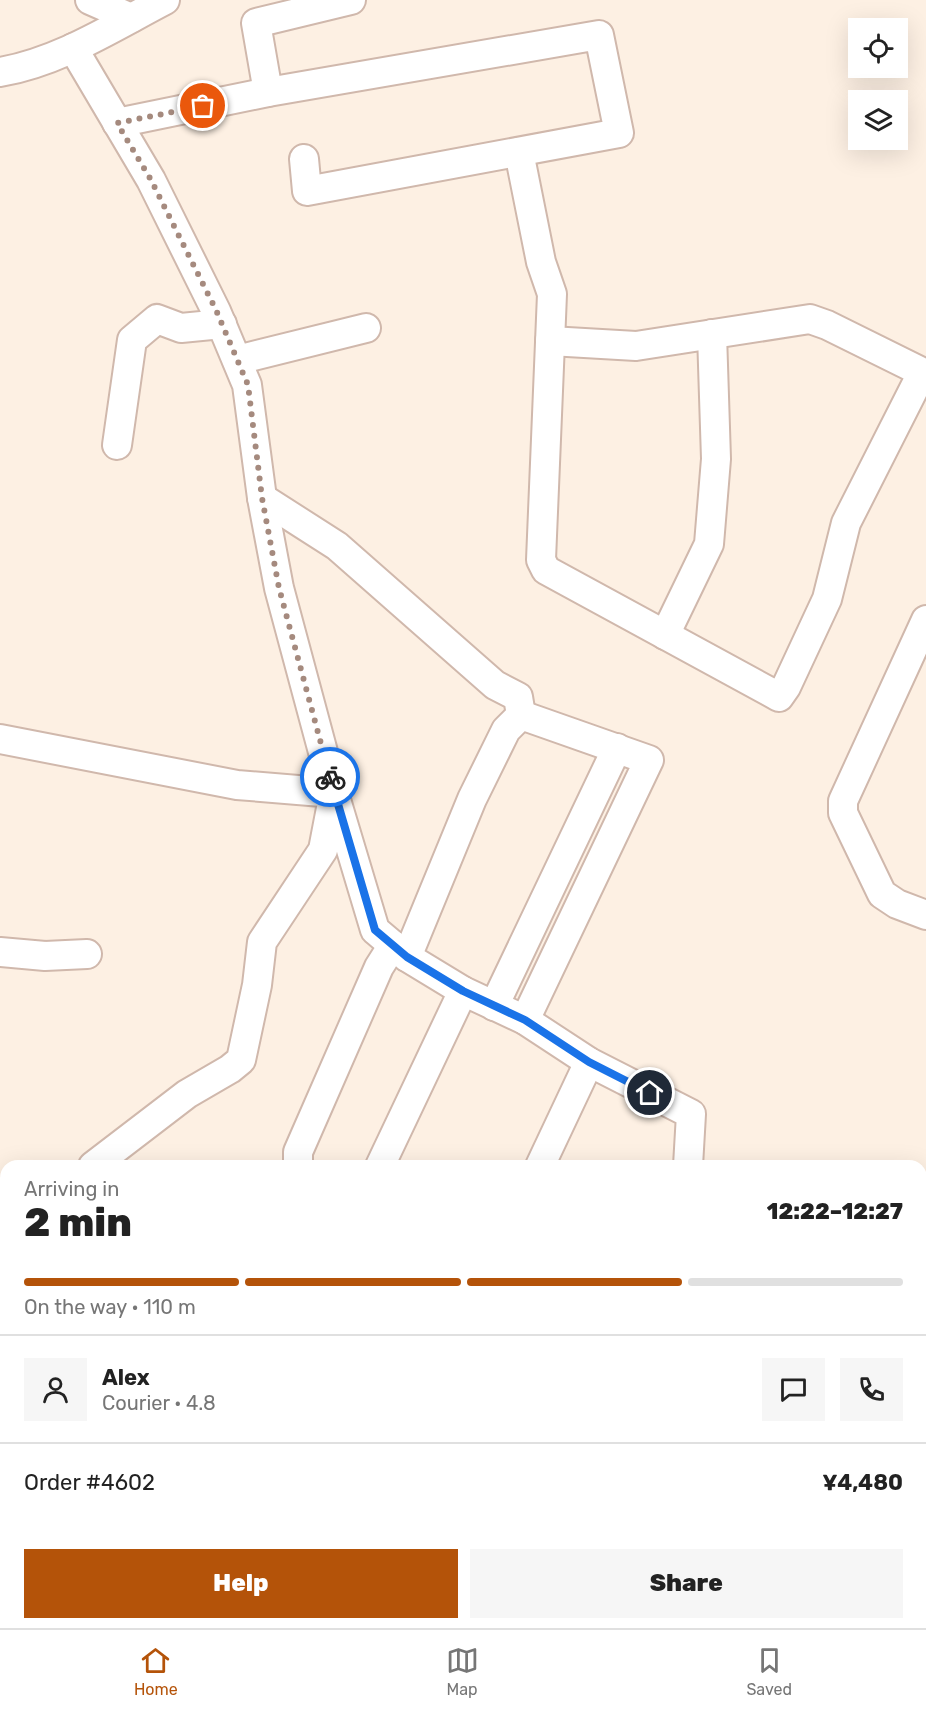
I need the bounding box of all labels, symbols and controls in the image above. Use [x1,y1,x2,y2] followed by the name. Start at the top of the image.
[848,18,908,150] map controls
[848,18,908,78] button: locate
[177,80,228,131] pin
[186,89,219,122] icon: bag
[848,90,908,150] button: layers
[300,747,360,807] courier
[314,761,347,794] icon: bike
[624,1067,675,1118] pin
[633,1076,666,1109] icon: home
[24,1177,119,1201] text: Arriving in
[767,1198,903,1225] text: 12:22–12:27
[24,1200,132,1246] text: 2 min
[24,1295,196,1319] text: On the way · 110 m
[24,1358,87,1421] button: person
[762,1358,825,1421] button: chat
[840,1358,903,1421] button: phone
[102,1364,150,1391] text: Alex
[102,1391,216,1415] text: Courier · 4.8
[24,1469,155,1496] text: Order #4602
[822,1469,903,1496] text: ¥4,480
[24,1549,458,1618] button: Help
[470,1549,903,1618] button: Share
[134,1644,178,1699] tab: Home
[446,1644,479,1699] tab: Map
[746,1644,792,1699] tab: Saved

